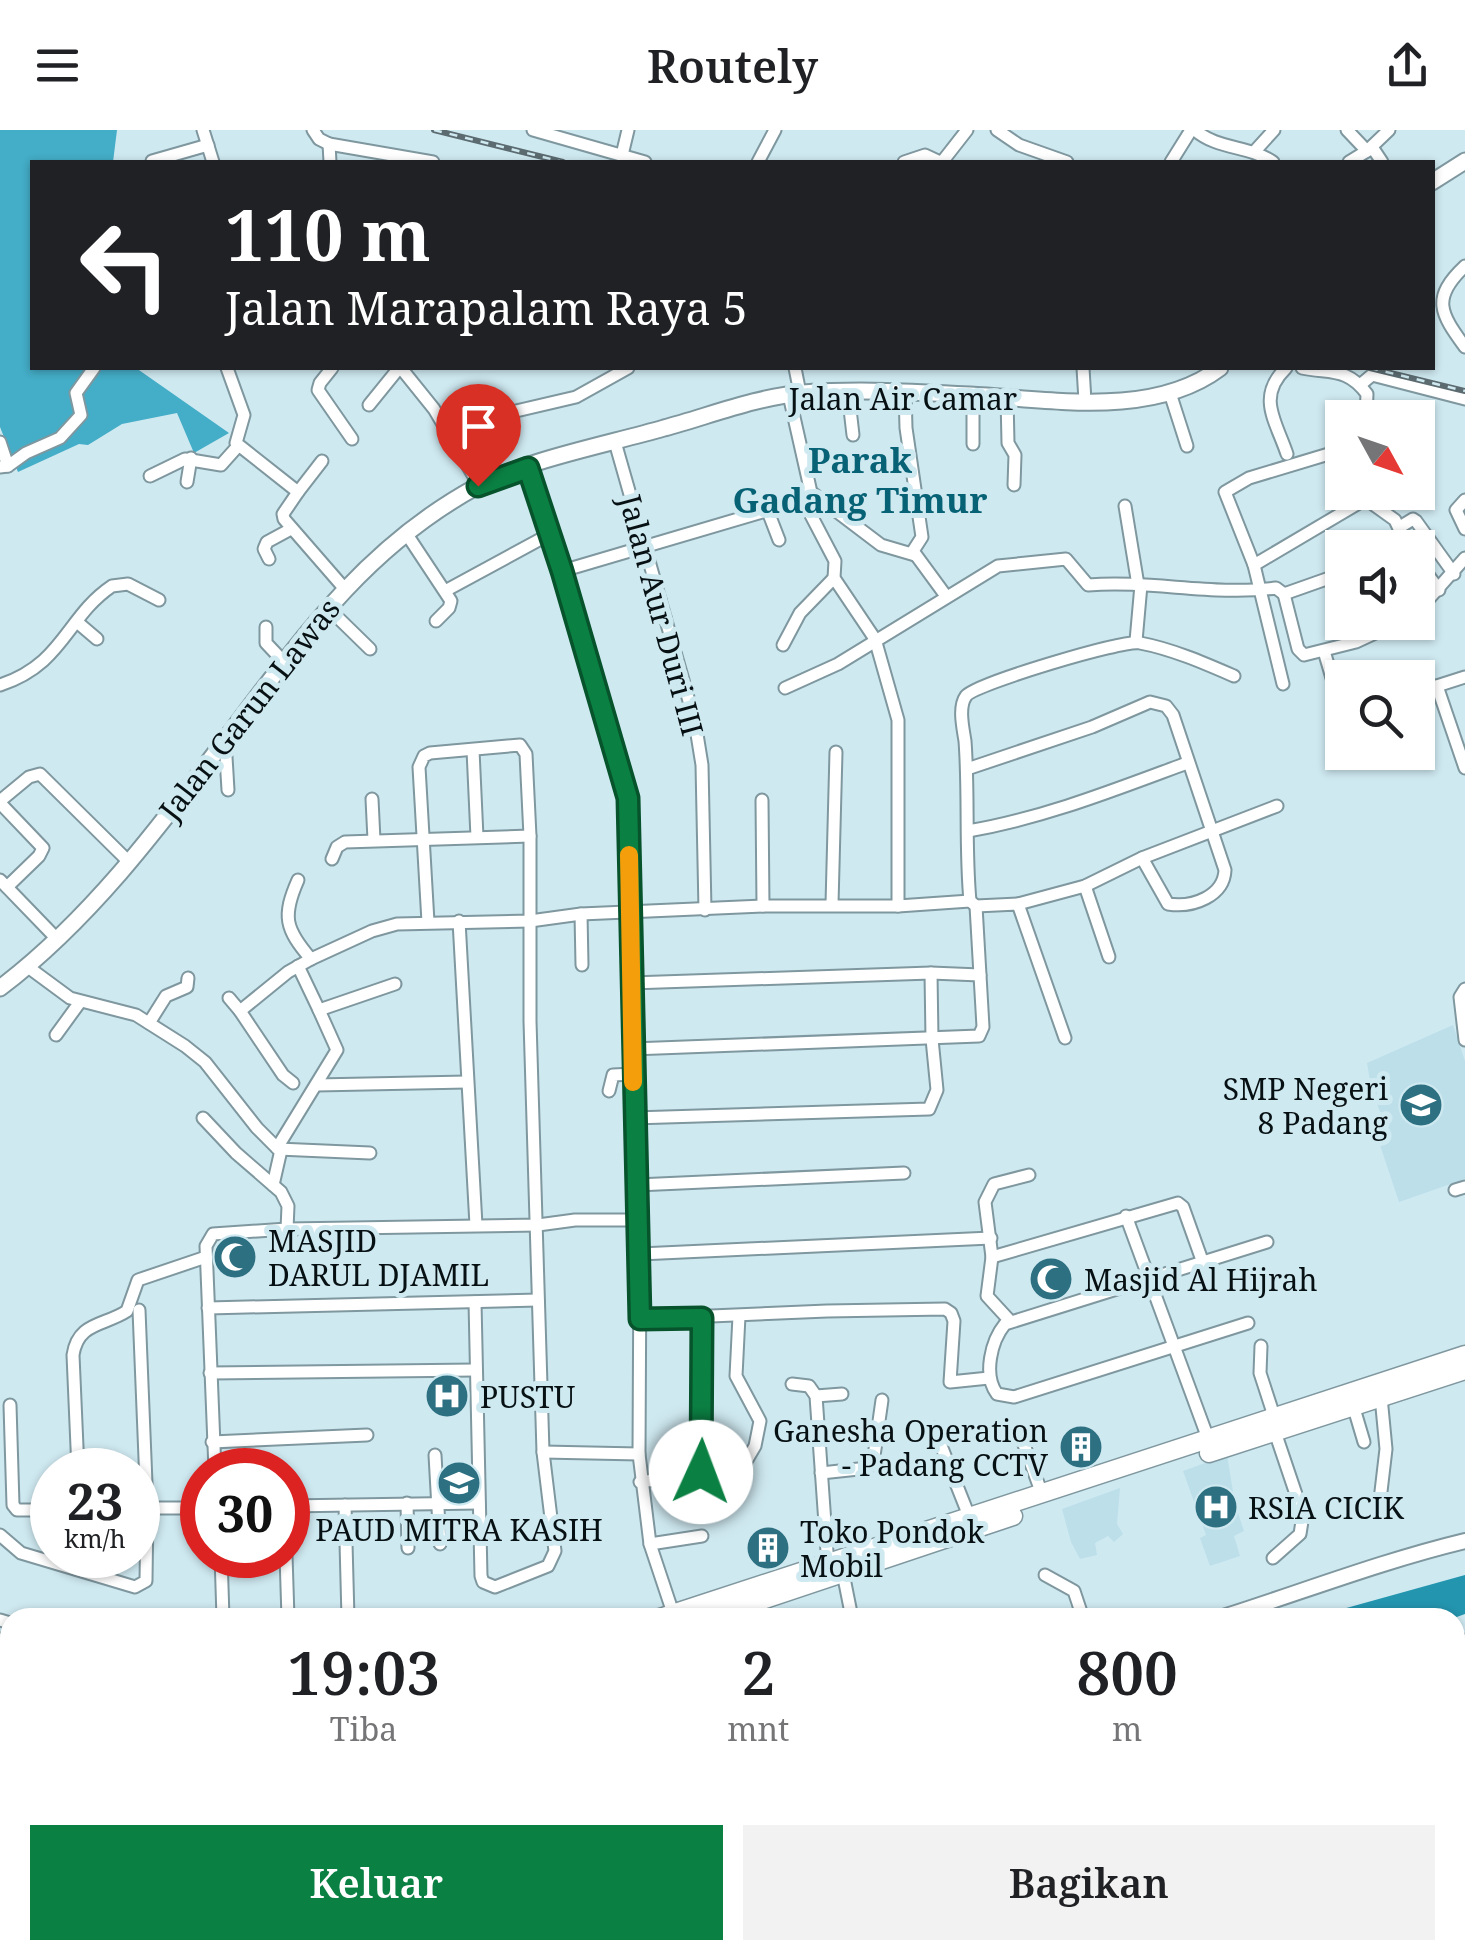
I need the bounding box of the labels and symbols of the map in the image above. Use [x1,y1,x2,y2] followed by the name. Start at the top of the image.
[788,378,1017,419] street label: Jalan Air Camar
[436,384,521,487] pin
[1325,400,1435,510] north arrow
[732,436,988,523] district label: Parak Gadang Timur
[610,489,714,740] street label: Jalan Aur Duri III
[149,589,349,829] street label: Jalan Garun Lawas
[1223,1068,1388,1143] place label: SMP Negeri 8 Padang
[1398,1082,1444,1128] school or university icon: SMP Negeri 8 Padang
[268,1220,489,1295] place label: MASJID DARUL DJAMIL
[212,1234,258,1280] mosque icon: MASJID DARUL DJAMIL
[1028,1256,1074,1302] mosque icon: Masjid Al Hijrah
[1084,1259,1318,1300] place label: Masjid Al Hijrah
[424,1373,470,1419] hospital icon: PUSTU
[480,1376,576,1417] place label: PUSTU
[773,1410,1049,1485] place label: Ganesha Operation - Padang CCTV
[649,1420,753,1524] position arrow
[1058,1424,1104,1470] building icon: Ganesha Operation - Padang CCTV
[180,1448,310,1578] speed limit sign: 30
[436,1460,482,1506] school or university icon: PAUD MITRA KASIH
[1193,1484,1239,1530] hospital icon: RSIA CICIK
[1248,1487,1405,1528] place label: RSIA CICIK
[315,1509,603,1550] place label: PAUD MITRA KASIH
[800,1511,985,1586] place label: Toko Pondok Mobil
[745,1525,791,1571] building icon: Toko Pondok Mobil

